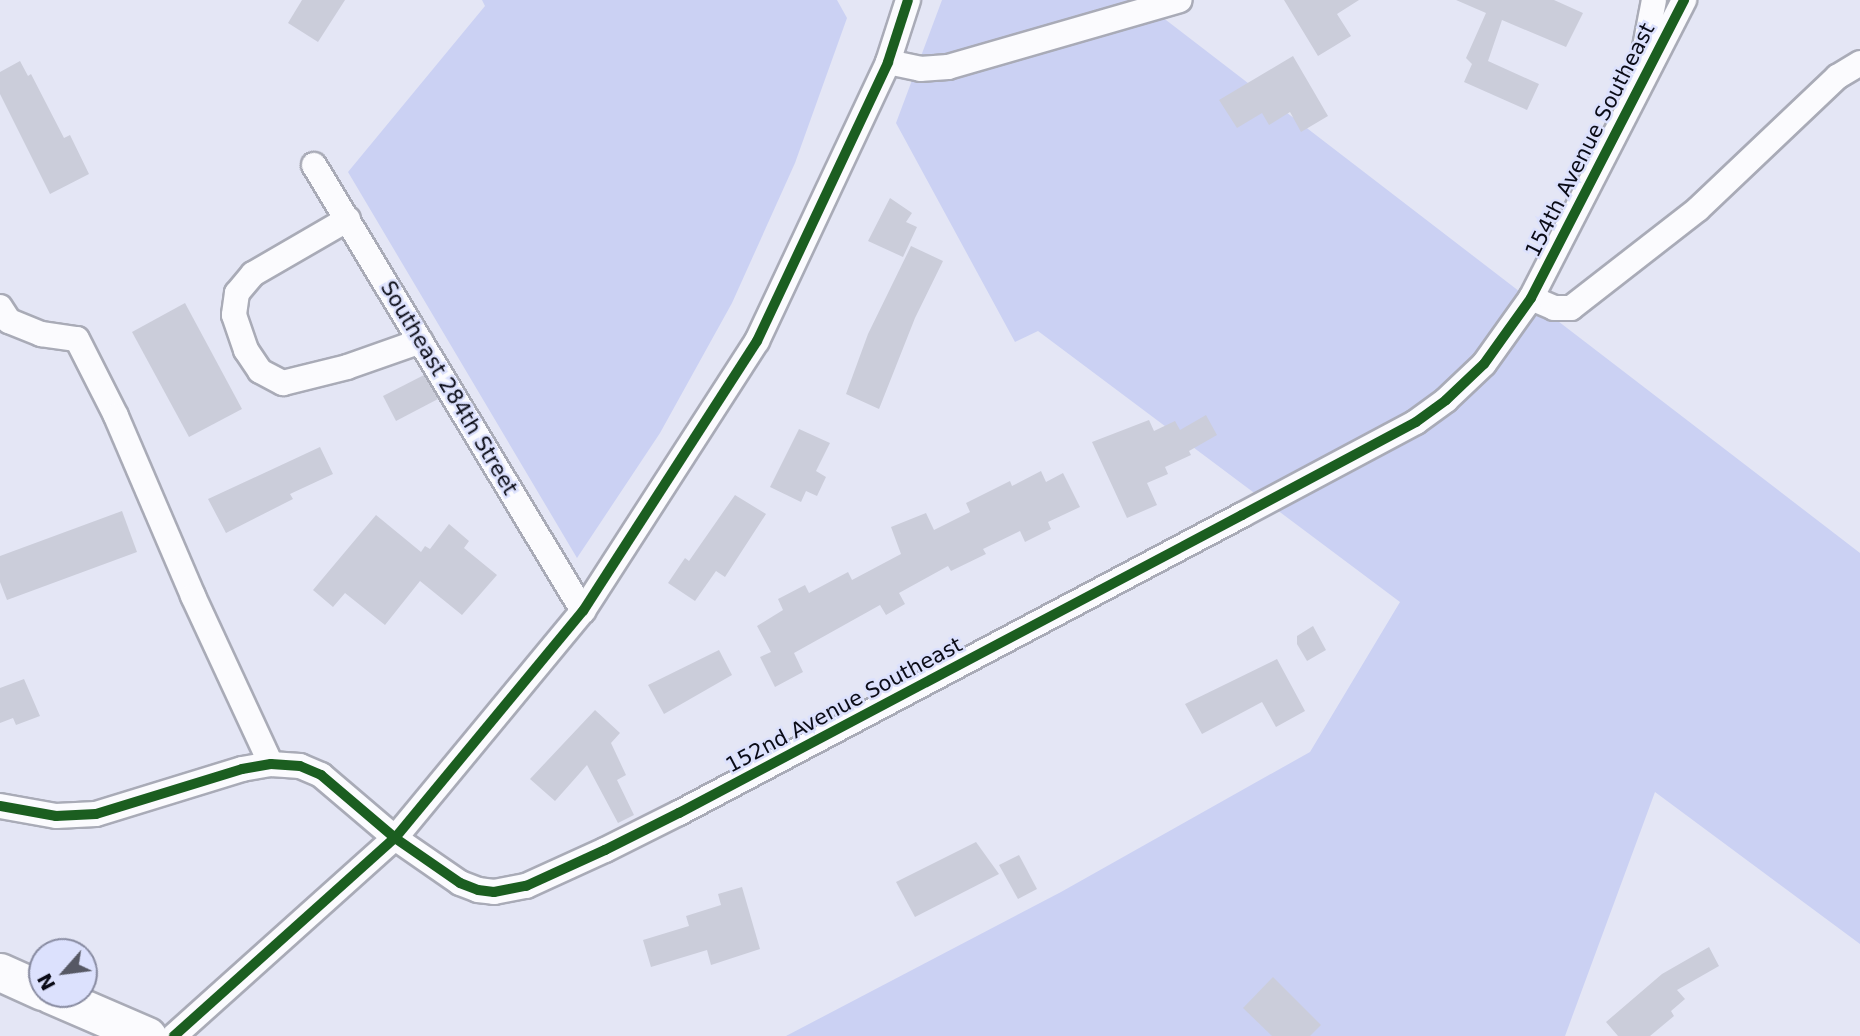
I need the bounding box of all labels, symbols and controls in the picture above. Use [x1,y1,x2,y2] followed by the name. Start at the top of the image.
[1520,19,1660,261] street label: 154th Avenue Southeast
[375,277,523,499] street label: Southeast 284th Street
[721,632,967,778] street label: 152nd Avenue Southeast
[28,938,98,1008] north arrow
[33,970,60,994] text: N

